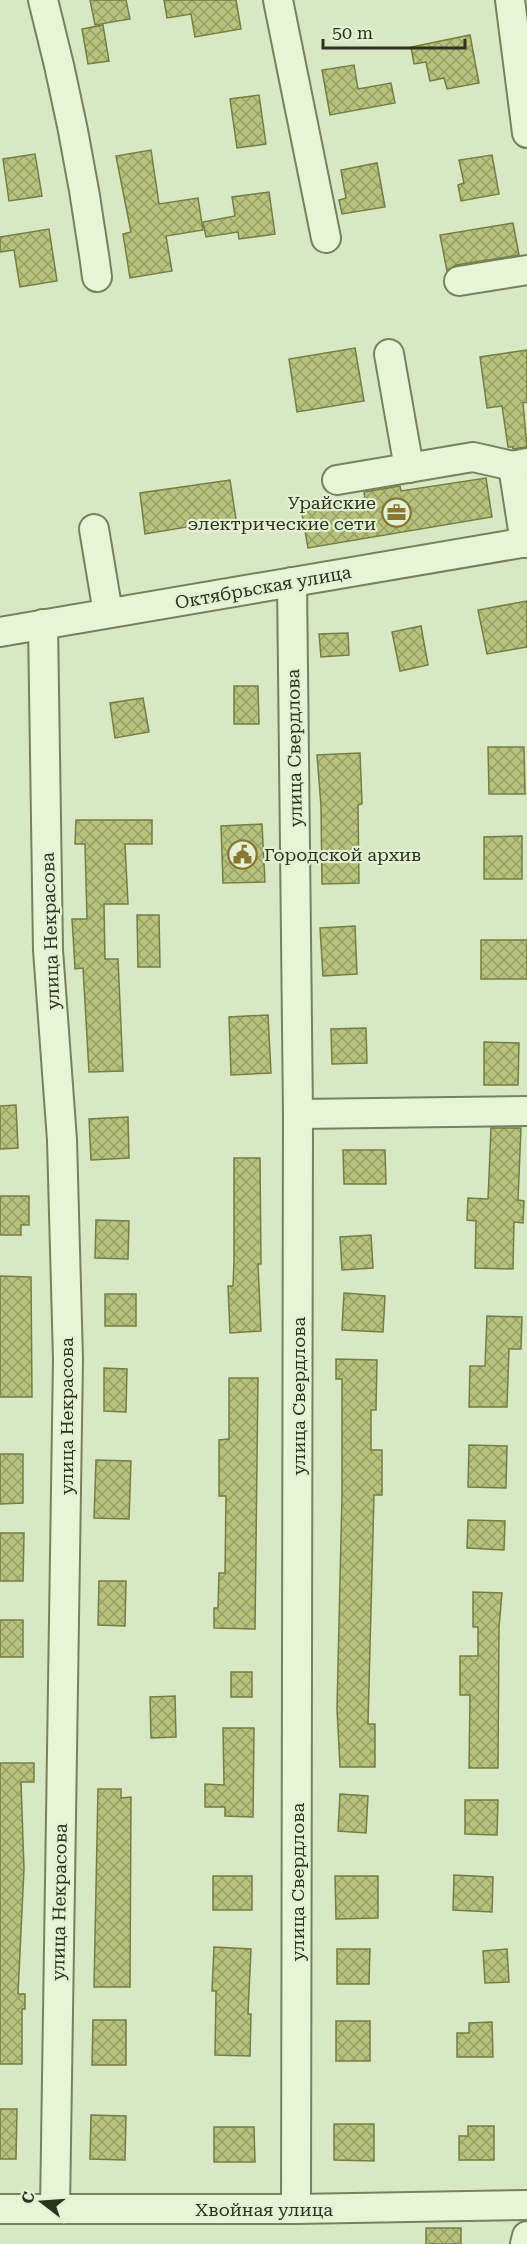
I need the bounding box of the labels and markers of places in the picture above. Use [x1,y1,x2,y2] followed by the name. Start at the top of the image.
[188,492,376,534] place label: Урайские электрические сети
[381,496,413,528] office icon: Урайские электрические сети
[227,838,259,870] public building icon: Городской архив
[264,844,421,865] place label: Городской архив

